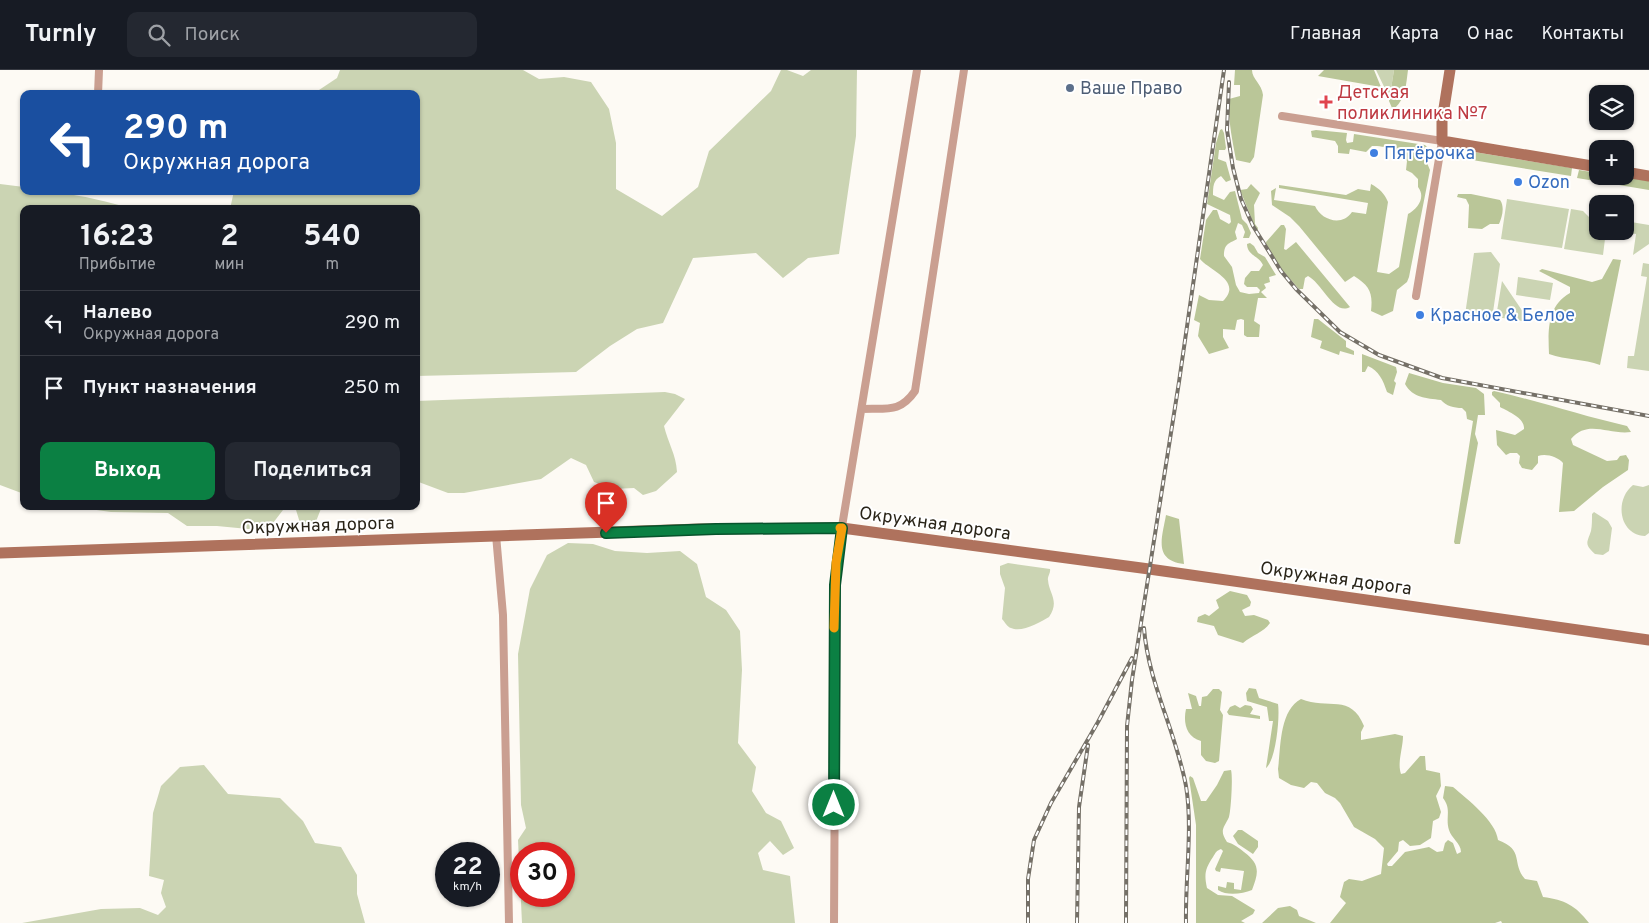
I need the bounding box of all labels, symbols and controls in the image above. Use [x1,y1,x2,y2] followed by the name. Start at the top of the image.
[127,12,477,57] search box
[25,20,97,50] text: Turnly
[145,21,173,49] icon: search
[185,23,240,47] text: Поиск
[1290,23,1361,46] text: Главная
[1389,23,1439,46] text: Карта
[1467,23,1513,46] text: О нас
[1541,23,1624,46] text: Контакты
[1080,78,1183,101] place label: Ваше Право
[1064,82,1076,94] marker: Ваше Право
[1337,82,1487,126] place label: Детская поликлиника №7
[1589,85,1634,240] map controls
[1589,85,1634,130] button: layers
[1319,95,1333,109] marker: Детская поликлиника №7
[123,107,228,151] text: 290 m
[40,110,105,175] icon: left
[1589,140,1634,185] button: +
[1384,143,1475,166] place label: Пятёрочка
[1368,147,1380,159] marker: Пятёрочка
[123,150,310,177] text: Окружная дорога
[1528,172,1570,195] place label: Ozon
[1512,176,1524,188] marker: Ozon
[1589,195,1634,240] button: −
[80,219,154,256] text: 16:23
[220,219,239,256] text: 2
[303,219,361,256] text: 540
[79,255,156,275] text: Прибытие
[214,255,244,275] text: мин
[325,255,339,275] text: m
[83,301,152,325] text: Налево
[1430,305,1575,328] place label: Красное & Белое
[40,309,68,337] icon: left
[1414,309,1426,321] marker: Красное & Белое
[344,311,400,335] text: 290 m
[83,325,219,345] text: Окружная дорога
[40,374,68,402] icon: arrive
[83,376,257,400] text: Пункт назначения
[344,376,400,400] text: 250 m
[40,442,215,500] button: Выход
[225,442,400,500] button: Поделиться
[585,482,627,533] pin
[592,489,620,517] icon: arrive
[857,502,1012,547] street label: Окружная дорога
[241,512,395,541] street label: Окружная дорога
[1258,557,1413,602] street label: Окружная дорога
[807,778,859,830] position arrow
[510,842,575,907] speed limit sign: 30
[452,852,483,884] text: 22
[453,879,482,895] text: km/h

